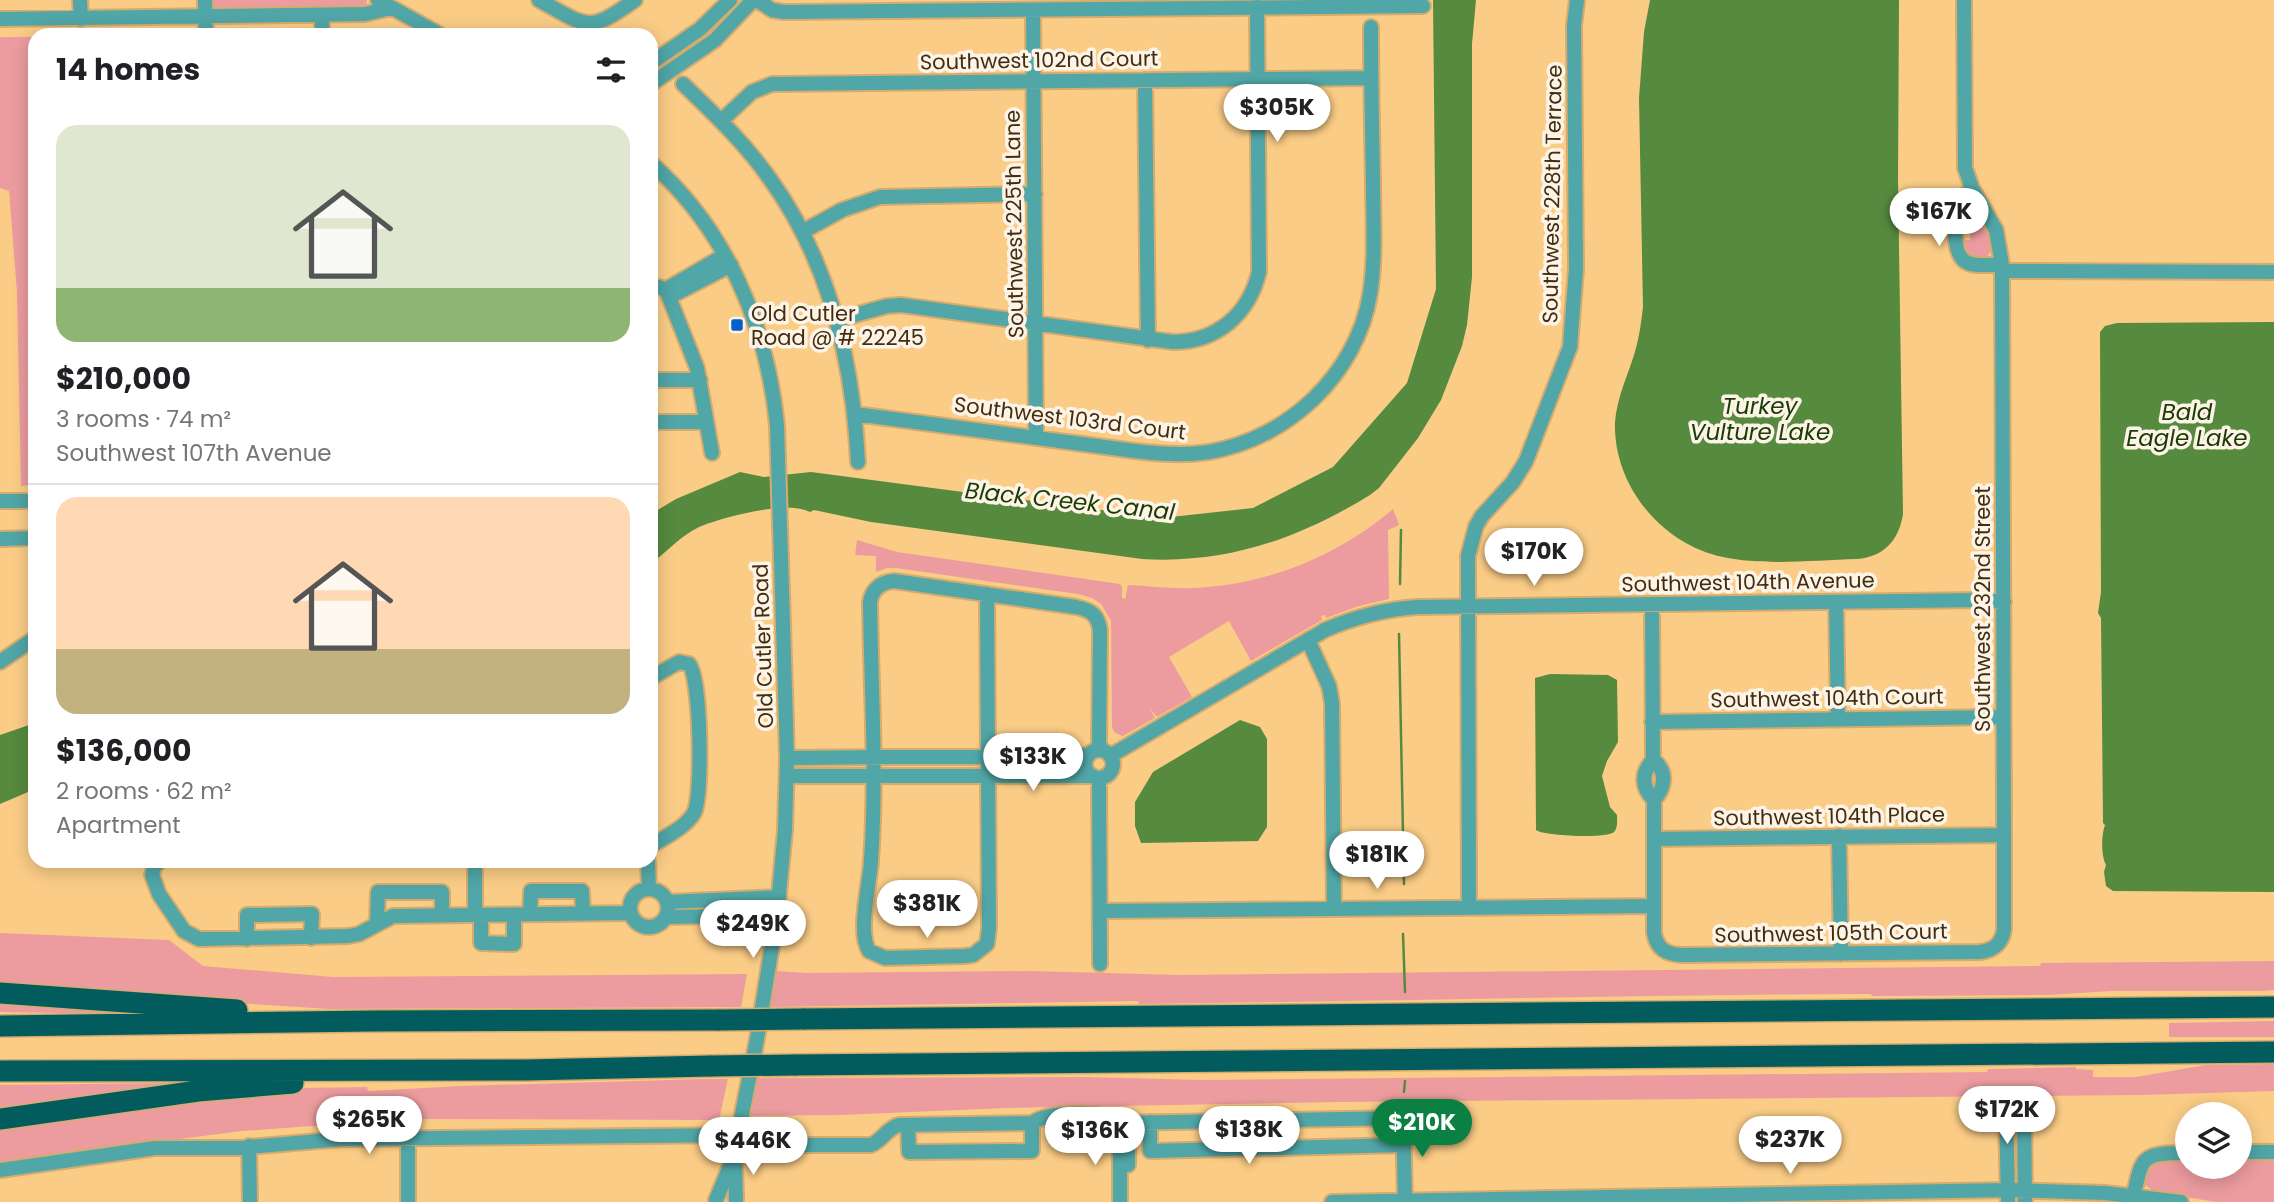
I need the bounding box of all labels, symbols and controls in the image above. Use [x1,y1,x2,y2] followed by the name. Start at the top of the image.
[919,43,1159,77] street label: Southwest 102nd Court
[56,48,200,91] text: 14 homes
[592,51,630,89] icon: filters
[1535,64,1569,324] street label: Southwest 228th Terrace
[1228,85,1326,144] pin: $305K
[1239,91,1315,123] text: $305K
[998,110,1030,338] street label: Southwest 225th Lane
[280,171,406,297] icon: home
[1890,188,1988,248] pin: $167K
[1906,195,1972,227] text: $167K
[751,299,924,352] place label: Old Cutler Road @ # 22245
[729,317,745,333] marker: Old Cutler Road @ # 22245
[56,357,191,400] text: $210,000
[952,389,1188,447] street label: Southwest 103rd Court
[1690,390,1830,448] water label: Turkey Vulture Lake
[2126,396,2248,454] water label: Bald Eagle Lake
[56,403,231,435] text: 3 rooms · 74 m²
[56,437,332,469] text: Southwest 107th Avenue
[964,474,1177,528] water label: Black Creek Canal
[1968,486,1997,732] street label: Southwest 232nd Street
[1485,528,1583,588] pin: $170K
[1500,535,1568,567] text: $170K
[280,543,406,669] icon: home
[746,563,780,729] street label: Old Cutler Road
[1621,565,1875,599] street label: Southwest 104th Avenue
[1710,681,1944,715] street label: Southwest 104th Court
[56,729,192,772] text: $136,000
[984,734,1082,793] pin: $133K
[999,740,1067,772] text: $133K
[56,775,232,807] text: 2 rooms · 62 m²
[1713,799,1945,833] street label: Southwest 104th Place
[56,809,181,841] text: Apartment
[1328,832,1426,891] pin: $181K
[1345,838,1409,870] text: $181K
[878,880,976,940] pin: $381K
[893,887,961,919] text: $381K
[704,900,802,960] pin: $249K
[716,907,790,939] text: $249K
[1714,916,1948,950] street label: Southwest 105th Court
[1958,1086,2056,1146] pin: $172K
[1974,1093,2040,1125] text: $172K
[320,1096,418,1156] pin: $265K
[1373,1100,1471,1159] pin: $210K
[2175,1102,2252,1179] map controls
[2175,1102,2252,1179] button: layers
[332,1103,406,1135] text: $265K
[1200,1106,1298,1166] pin: $138K
[1388,1106,1456,1138] text: $210K
[1046,1108,1144,1167] pin: $136K
[1215,1113,1283,1145] text: $138K
[1061,1114,1129,1146] text: $136K
[1741,1116,1839,1176] pin: $237K
[704,1118,802,1177] pin: $446K
[1755,1123,1825,1155] text: $237K
[715,1124,791,1156] text: $446K

